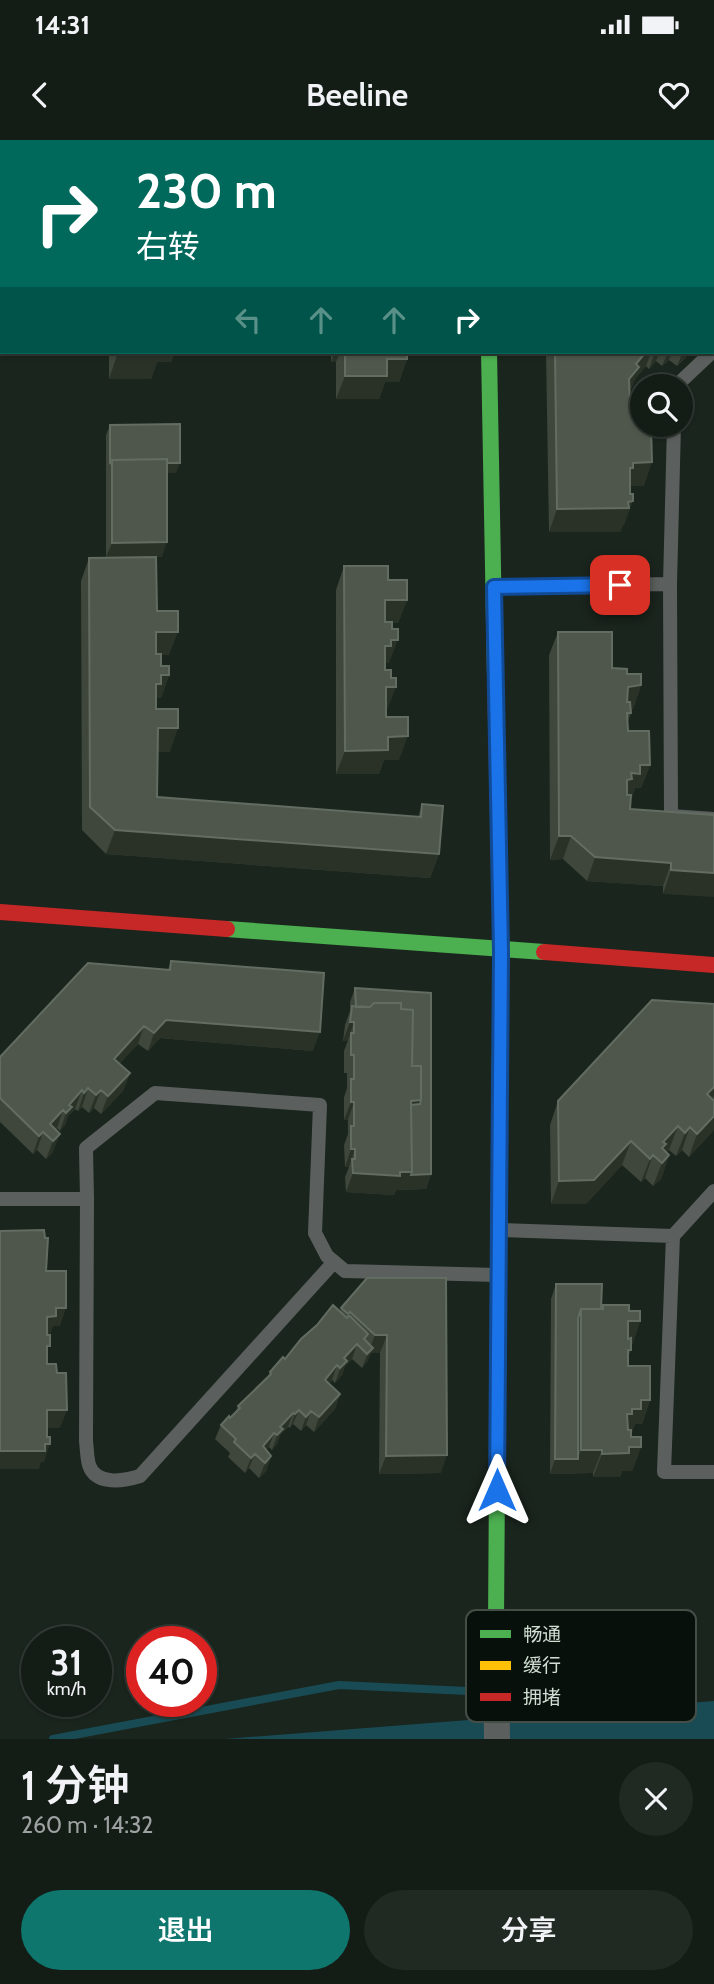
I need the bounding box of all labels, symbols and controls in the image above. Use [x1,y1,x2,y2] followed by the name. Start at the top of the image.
[35,9,90,41] text: 14:31
[306,75,408,114] text: Beeline
[21,76,59,114] icon: back
[655,76,693,114] icon: heart
[136,161,277,220] text: 230 m
[21,168,112,259] icon: right
[136,227,200,266] text: 右转
[229,301,267,339] icon: left
[302,301,340,339] icon: ahead
[375,301,413,339] icon: ahead
[448,301,486,339] icon: right
[630,374,693,437] map controls
[630,374,693,437] button: search
[590,555,650,615] pin
[601,566,639,604] icon: arrive
[460,1453,534,1527] position arrow
[466,1610,696,1722] legend
[523,1623,561,1646] text: 畅通
[126,1626,217,1717] speed limit sign: 40
[51,1641,82,1684] text: 31
[523,1654,561,1677] text: 缓行
[47,1678,86,1700] text: km/h
[523,1686,561,1709] text: 拥堵
[21,1759,129,1811] text: 1 分钟
[619,1762,693,1836] button: close
[21,1811,153,1839] text: 260 m · 14:32
[21,1890,350,1970] button: 退出
[364,1890,693,1970] button: 分享

